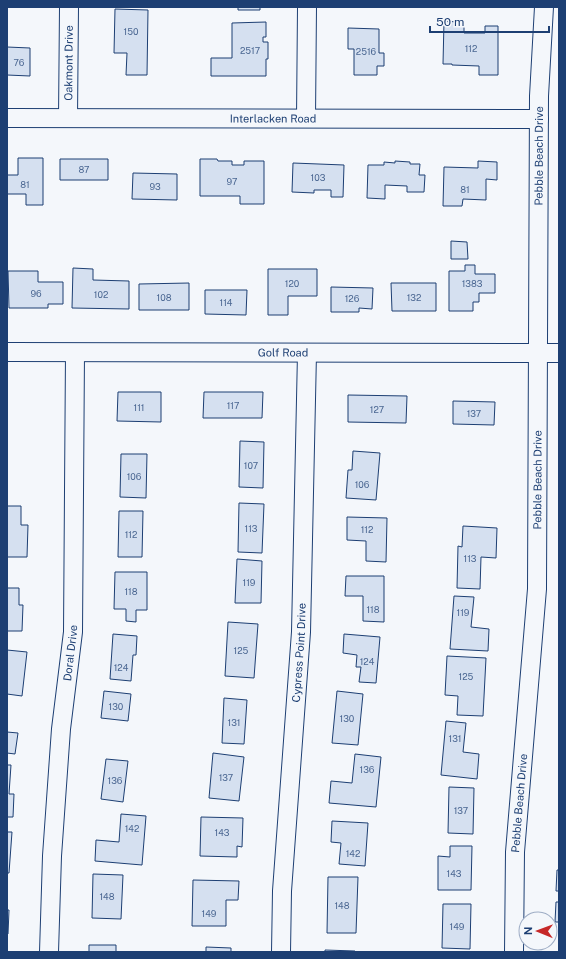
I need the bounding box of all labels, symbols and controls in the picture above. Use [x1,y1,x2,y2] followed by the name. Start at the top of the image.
[430,8,549,34] scale bar
[436,15,464,29] text: 50 m
[62,25,75,101] street label: Oakmont Drive
[124,26,139,37] house number: 150
[465,43,477,54] house number: 112
[240,45,260,56] house number: 2517
[356,46,377,57] house number: 2516
[14,57,25,68] house number: 76
[533,106,545,206] street label: Pebble Beach Drive
[230,112,316,125] street label: Interlacken Road
[78,164,90,175] house number: 87
[311,172,326,183] house number: 103
[227,176,237,187] house number: 97
[20,179,30,190] house number: 81
[149,181,161,192] house number: 93
[460,184,470,195] house number: 81
[285,278,300,289] house number: 120
[462,278,483,289] house number: 1383
[30,288,42,299] house number: 96
[94,289,108,300] house number: 102
[157,292,172,303] house number: 108
[407,292,421,303] house number: 132
[345,293,360,304] house number: 126
[220,297,233,308] house number: 114
[258,346,308,359] street label: Golf Road
[227,400,239,411] house number: 117
[134,402,145,413] house number: 111
[370,404,384,415] house number: 127
[467,408,481,419] house number: 137
[531,430,544,530] street label: Pebble Beach Drive
[244,460,258,471] house number: 107
[127,471,142,482] house number: 106
[355,479,370,490] house number: 106
[245,523,258,534] house number: 113
[361,524,373,535] house number: 112
[125,529,137,540] house number: 112
[464,553,477,564] house number: 113
[243,577,256,588] house number: 119
[124,586,138,597] house number: 118
[290,603,308,703] street label: Cypress Point Drive
[366,604,380,615] house number: 118
[457,607,470,618] house number: 119
[61,625,79,682] street label: Doral Drive
[234,645,249,656] house number: 125
[360,656,375,667] house number: 124
[114,662,129,673] house number: 124
[459,671,474,682] house number: 125
[109,701,124,712] house number: 130
[340,713,355,724] house number: 130
[228,717,241,728] house number: 131
[449,733,462,744] house number: 131
[509,753,529,853] street label: Pebble Beach Drive
[360,764,375,775] house number: 136
[219,772,233,783] house number: 137
[108,775,123,786] house number: 136
[454,805,468,816] house number: 137
[125,823,139,834] house number: 142
[215,827,230,838] house number: 143
[346,848,360,859] house number: 142
[447,868,462,879] house number: 143
[99,891,115,902] house number: 148
[334,900,350,911] house number: 148
[202,908,217,919] house number: 149
[518,911,558,951] north arrow
[450,921,465,932] house number: 149
[522,926,534,935] text: N

